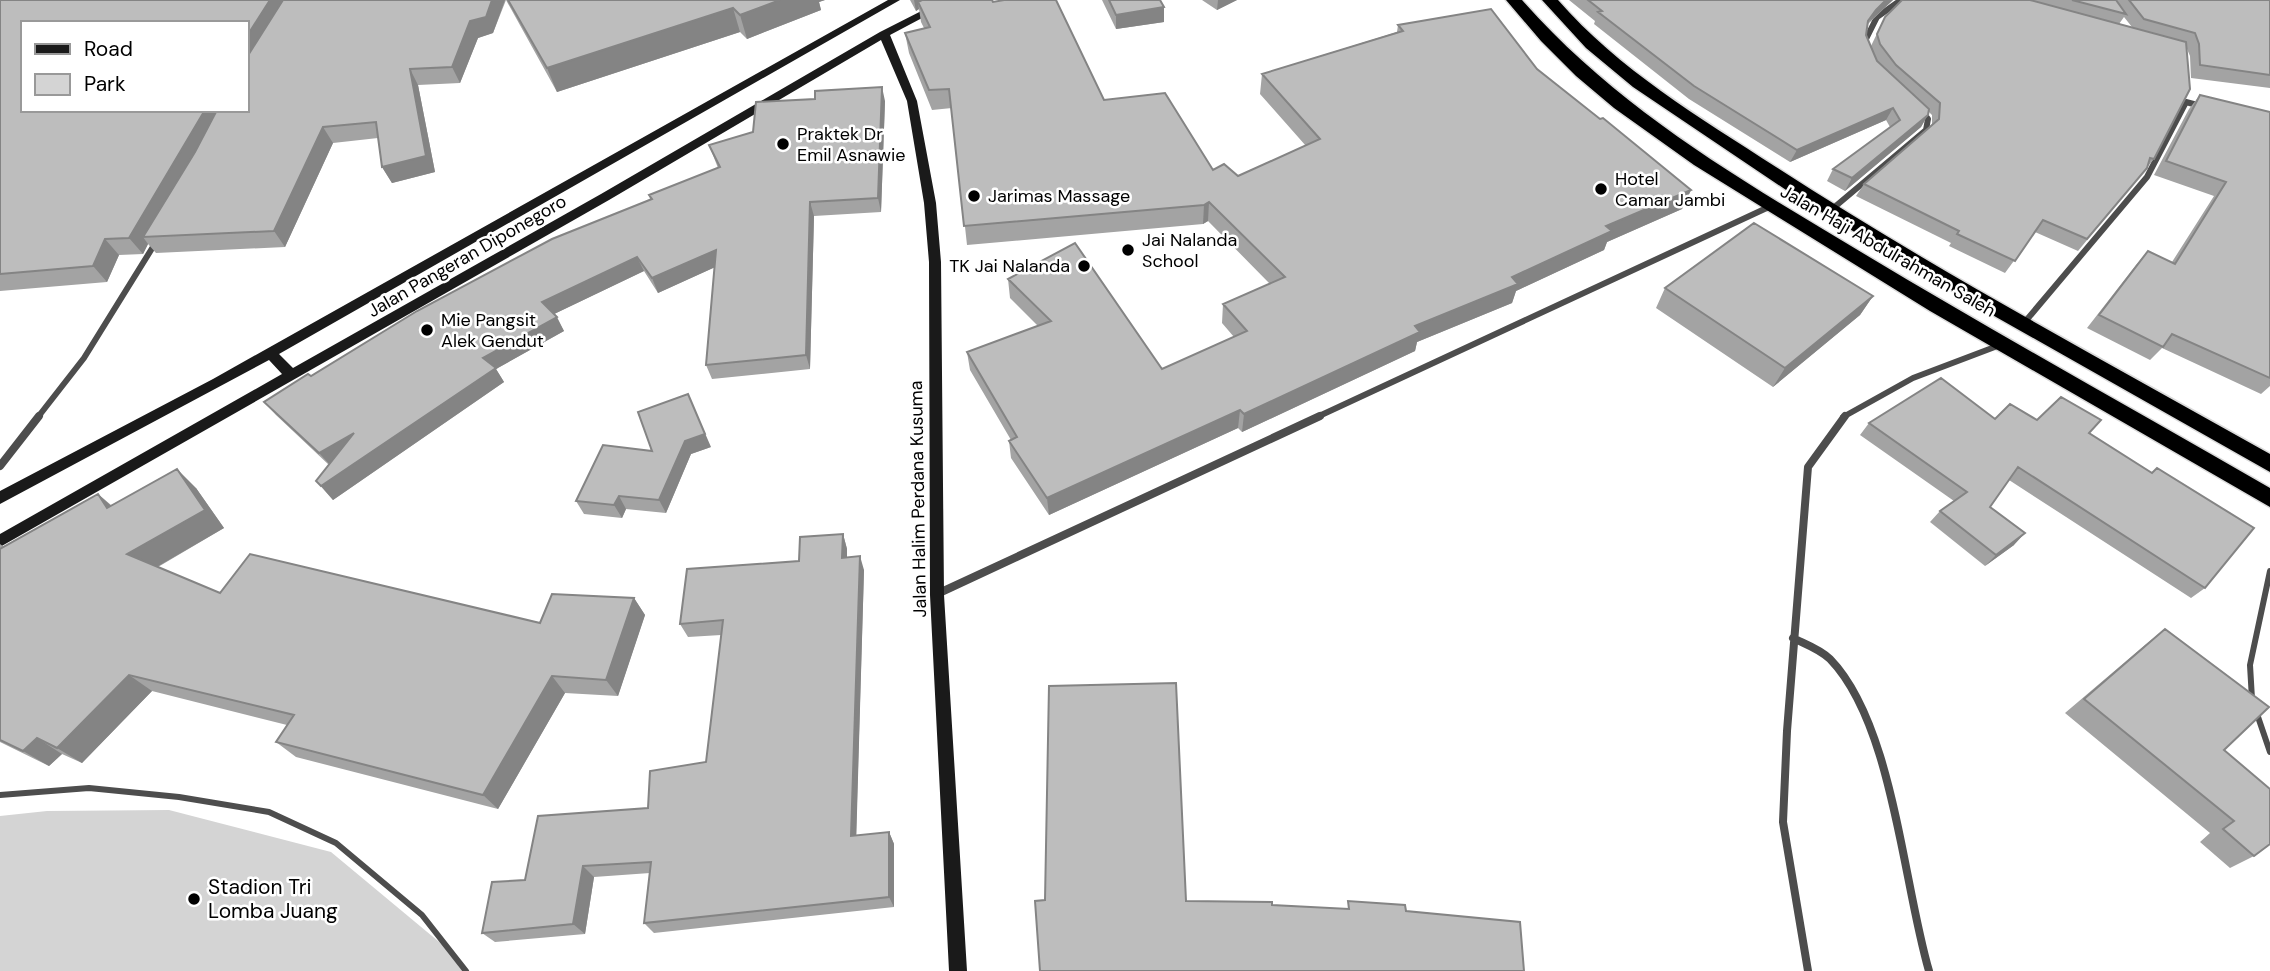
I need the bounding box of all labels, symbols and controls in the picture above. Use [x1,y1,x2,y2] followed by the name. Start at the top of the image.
[21,21,248,112] legend
[84,35,133,63] text: Road
[84,70,126,98] text: Park
[797,122,906,167] place label: Praktek Dr Emil Asnawie
[775,136,791,152] marker: Praktek Dr Emil Asnawie
[1615,167,1725,212] place label: Hotel Camar Jambi
[1776,179,2000,323] street label: Jalan Haji Abdulrahman Saleh
[1593,181,1609,197] marker: Hotel Camar Jambi
[988,184,1130,208] place label: Jarimas Massage
[966,188,982,204] marker: Jarimas Massage
[363,189,571,323] street label: Jalan Pangeran Diponegoro
[1142,228,1237,273] place label: Jai Nalanda School
[1120,242,1136,258] marker: Jai Nalanda School
[949,254,1070,278] place label: TK Jai Nalanda
[1076,258,1092,274] marker: TK Jai Nalanda
[441,308,544,353] place label: Mie Pangsit Alek Gendut
[419,322,435,338] marker: Mie Pangsit Alek Gendut
[904,380,932,618] street label: Jalan Halim Perdana Kusuma
[208,873,338,925] place label: Stadion Tri Lomba Juang
[186,891,202,907] marker: Stadion Tri Lomba Juang

